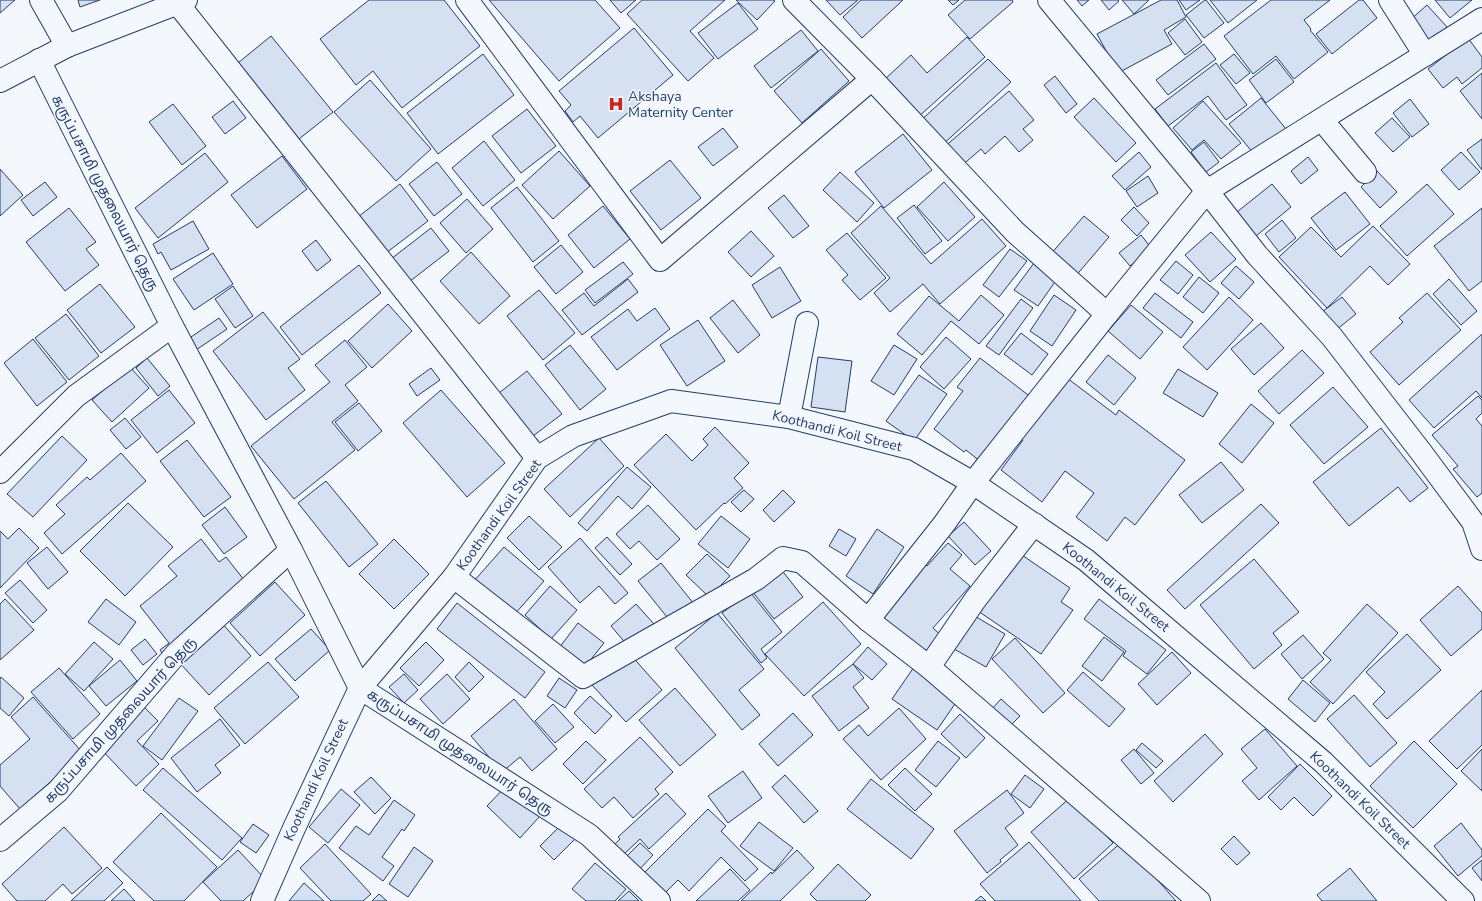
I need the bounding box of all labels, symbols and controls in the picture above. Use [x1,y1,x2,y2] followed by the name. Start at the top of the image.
[628,87,733,122] place label: Akshaya Maternity Center
[47,92,163,295] street label: கருப்பசாமி முதலையார் தெரு
[607,95,625,113] hospital icon: Akshaya Maternity Center
[770,406,904,456] street label: Koothandi Koil Street
[452,456,546,574] street label: Koothandi Koil Street
[1058,538,1174,636] street label: Koothandi Koil Street
[40,632,200,807] street label: கருப்பசாமி முதலையார் தெரு
[363,685,557,820] street label: கருப்பசாமி முதலையார் தெரு
[279,716,353,844] street label: Koothandi Koil Street
[1306,747,1414,853] street label: Koothandi Koil Street

